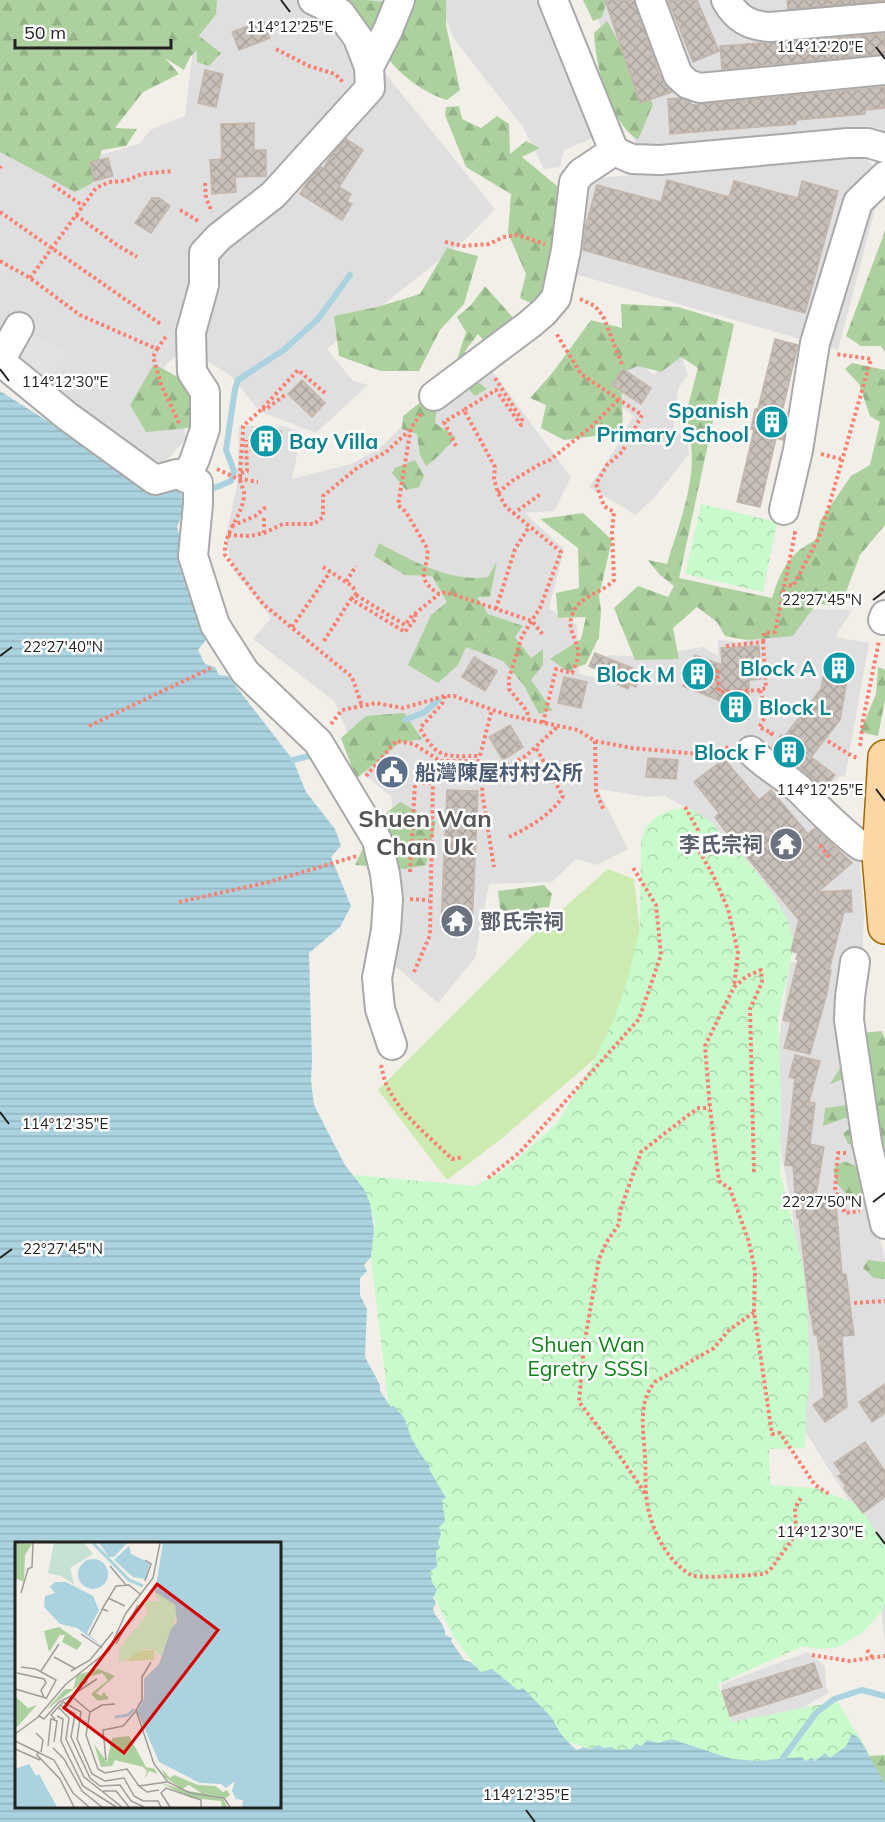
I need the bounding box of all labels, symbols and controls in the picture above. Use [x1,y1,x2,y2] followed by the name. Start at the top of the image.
[15,12,171,50] scale bar
[247,17,333,36] text: 114°12'25"E
[24,21,66,44] text: 50 m
[777,37,863,56] text: 114°12'20"E
[22,372,108,391] text: 114°12'30"E
[596,397,749,447] place label: Spanish Primary School
[754,404,790,440] building icon: Spanish Primary School
[248,423,284,459] building icon: Bay Villa
[289,428,378,454] place label: Bay Villa
[782,590,862,609] text: 22°27'45"N
[23,637,103,656] text: 22°27'40"N
[821,650,857,686] building icon: Block A
[740,655,816,681] place label: Block A
[680,656,716,692] building icon: Block M
[596,661,675,687] place label: Block M
[718,689,754,725] building icon: Block L
[759,694,831,720] place label: Block L
[771,734,807,770] building icon: Block F
[694,739,766,765] place label: Block F
[374,754,410,790] public building icon: 船灣陳屋村村公所
[415,759,583,785] place label: 船灣陳屋村村公所
[777,780,863,799] text: 114°12'25"E
[358,803,492,861] district label: Shuen Wan Chan Uk
[768,826,804,862] temple icon: 李氏宗祠
[679,831,763,857] place label: 李氏宗祠
[439,903,475,939] temple icon: 鄧氏宗祠
[480,908,564,934] place label: 鄧氏宗祠
[22,1114,108,1133] text: 114°12'35"E
[782,1192,862,1211] text: 22°27'50"N
[23,1239,103,1258] text: 22°27'45"N
[528,1331,648,1381] park label: Shuen Wan Egretry SSSI
[777,1522,863,1541] text: 114°12'30"E
[15,1542,280,1807] inset map
[483,1785,569,1804] text: 114°12'35"E

